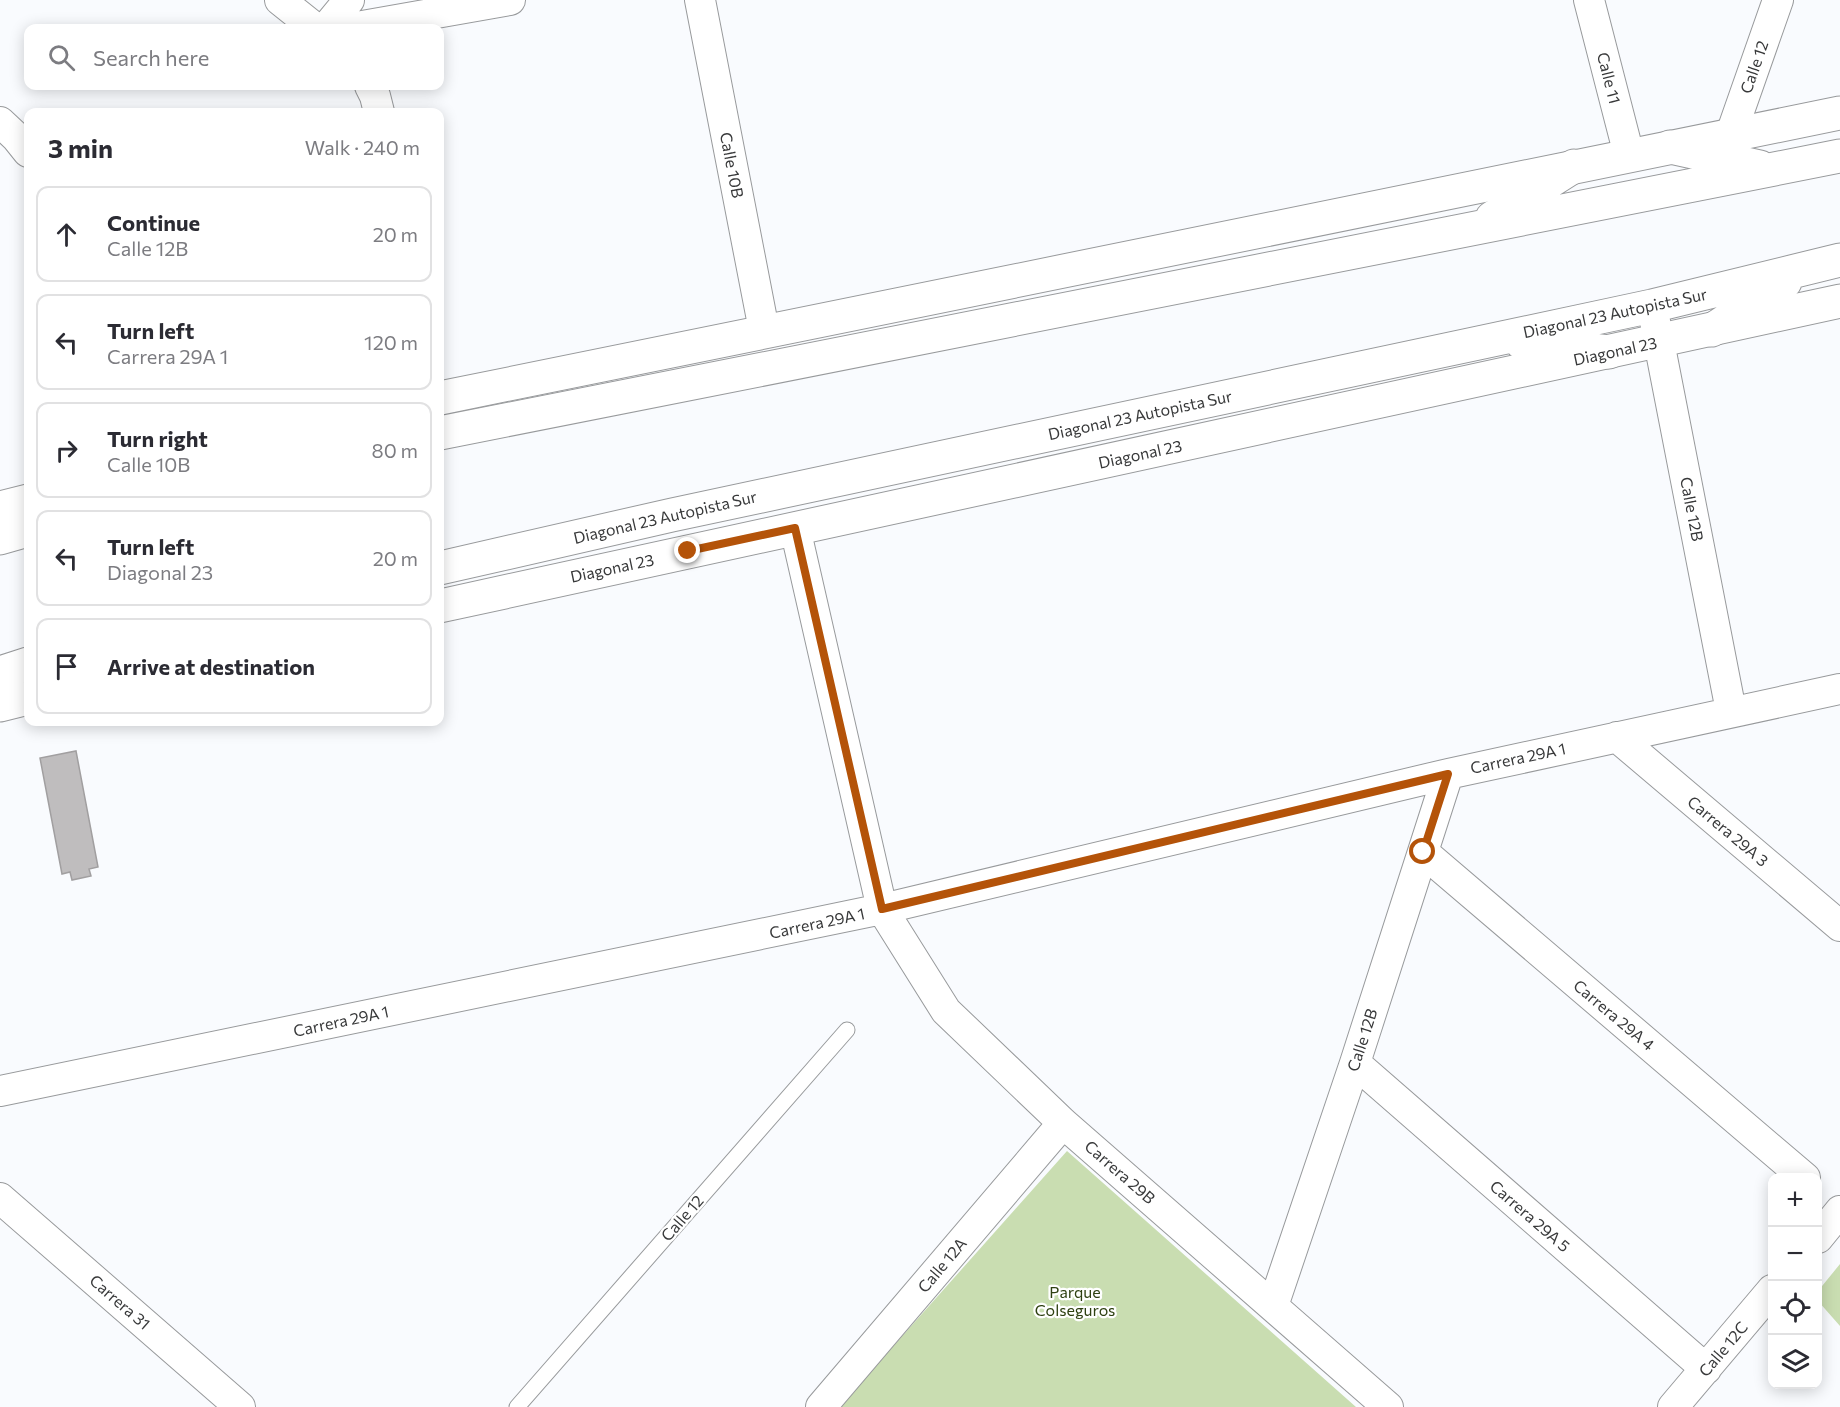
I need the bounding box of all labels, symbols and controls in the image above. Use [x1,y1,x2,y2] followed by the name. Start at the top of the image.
[24,24,444,90] search box
[1736,38,1771,96] street label: Calle 12
[45,41,78,74] icon: search
[93,44,209,71] text: Search here
[1594,50,1625,106] street label: Calle 11
[717,130,748,199] street label: Calle 10B
[48,132,113,163] text: 3 min
[305,135,420,159] text: Walk · 240 m
[107,209,200,236] text: Continue
[50,218,83,251] icon: ahead
[373,222,418,246] text: 20 m
[107,236,188,260] text: Calle 12B
[1521,284,1709,341] street label: Diagonal 23 Autopista Sur
[107,317,194,344] text: Turn left
[50,326,83,359] icon: left
[364,330,418,354] text: 120 m
[1571,332,1658,369] street label: Diagonal 23
[107,344,228,368] text: Carrera 29A 1
[1046,386,1234,443] street label: Diagonal 23 Autopista Sur
[107,425,208,452] text: Turn right
[50,434,83,467] icon: right
[1096,435,1183,472] street label: Diagonal 23
[372,438,418,462] text: 80 m
[107,452,190,476] text: Calle 10B
[1677,475,1708,543] street label: Calle 12B
[571,486,759,547] street label: Diagonal 23 Autopista Sur
[107,533,194,560] text: Turn left
[674,537,700,563] route end
[50,542,83,575] icon: left
[373,546,418,570] text: 20 m
[568,549,655,586] street label: Diagonal 23
[107,560,213,584] text: Diagonal 23
[50,650,83,683] icon: arrive
[107,653,315,680] text: Arrive at destination
[1468,738,1567,777] street label: Carrera 29A 1
[1684,791,1772,870] street label: Carrera 29A 3
[1409,838,1435,864] route start
[767,903,866,942] street label: Carrera 29A 1
[1570,975,1659,1054] street label: Carrera 29A 4
[291,1001,390,1040] street label: Carrera 29A 1
[1342,1006,1381,1074] street label: Calle 12B
[1081,1136,1159,1207] street label: Carrera 29B
[1768,1173,1822,1389] map controls
[1768,1173,1822,1227] button: +
[1487,1176,1574,1255] street label: Carrera 29A 5
[657,1191,707,1245] street label: Calle 12
[1768,1227,1822,1281] button: −
[913,1233,970,1296] street label: Calle 12A
[86,1270,154,1333] street label: Carrera 31
[1768,1281,1822,1335] button: locate
[1035,1282,1115,1319] park label: Parque Colseguros
[1694,1317,1751,1380] street label: Calle 12C
[1768,1335,1822,1389] button: layers

